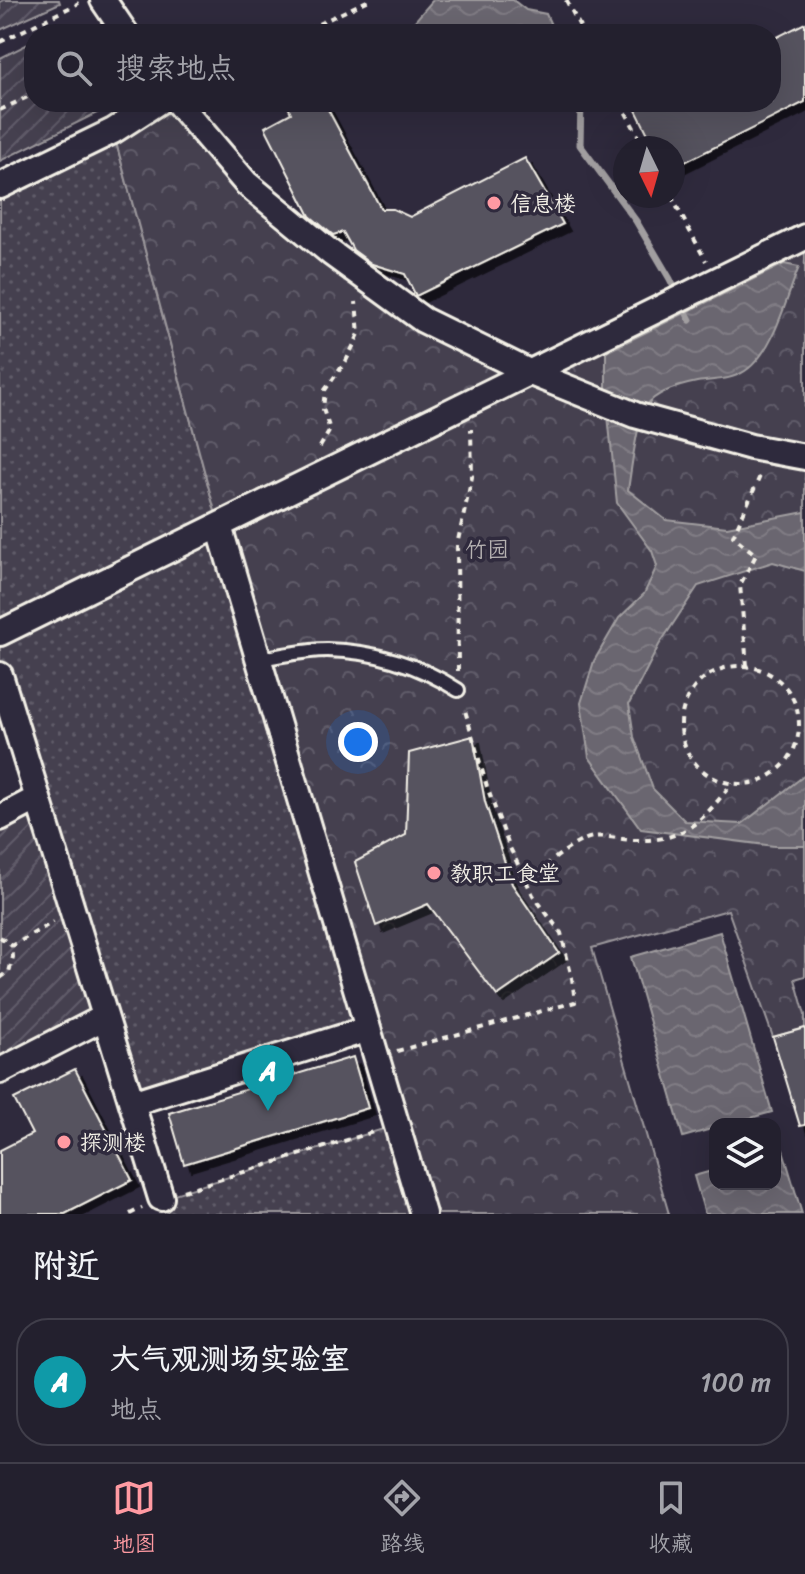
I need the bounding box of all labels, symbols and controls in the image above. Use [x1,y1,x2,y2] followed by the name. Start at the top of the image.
[24,24,781,112] search box
[116,41,236,95] text: 搜索地点
[52,46,96,90] icon: search
[613,136,685,208] north arrow
[510,184,576,223] place label: 信息楼
[485,194,503,212] marker: 信息楼
[465,530,509,569] park label: 竹园
[338,722,378,762] your location
[450,854,560,893] place label: 教职工食堂
[425,864,443,882] marker: 教职工食堂
[242,1045,294,1111] pin: A
[709,1118,781,1190] map controls
[709,1118,781,1190] button: layers
[80,1123,146,1162] place label: 探测楼
[55,1133,73,1151] marker: 探测楼
[32,1236,100,1296] text: 附近
[110,1332,350,1386] text: 大气观测场实验室
[51,1359,69,1405] text: A
[700,1359,771,1405] text: 100 m
[110,1386,162,1432] text: 地点
[112,1476,156,1563] tab: 地图
[380,1476,425,1563] tab: 路线
[649,1476,693,1563] tab: 收藏

